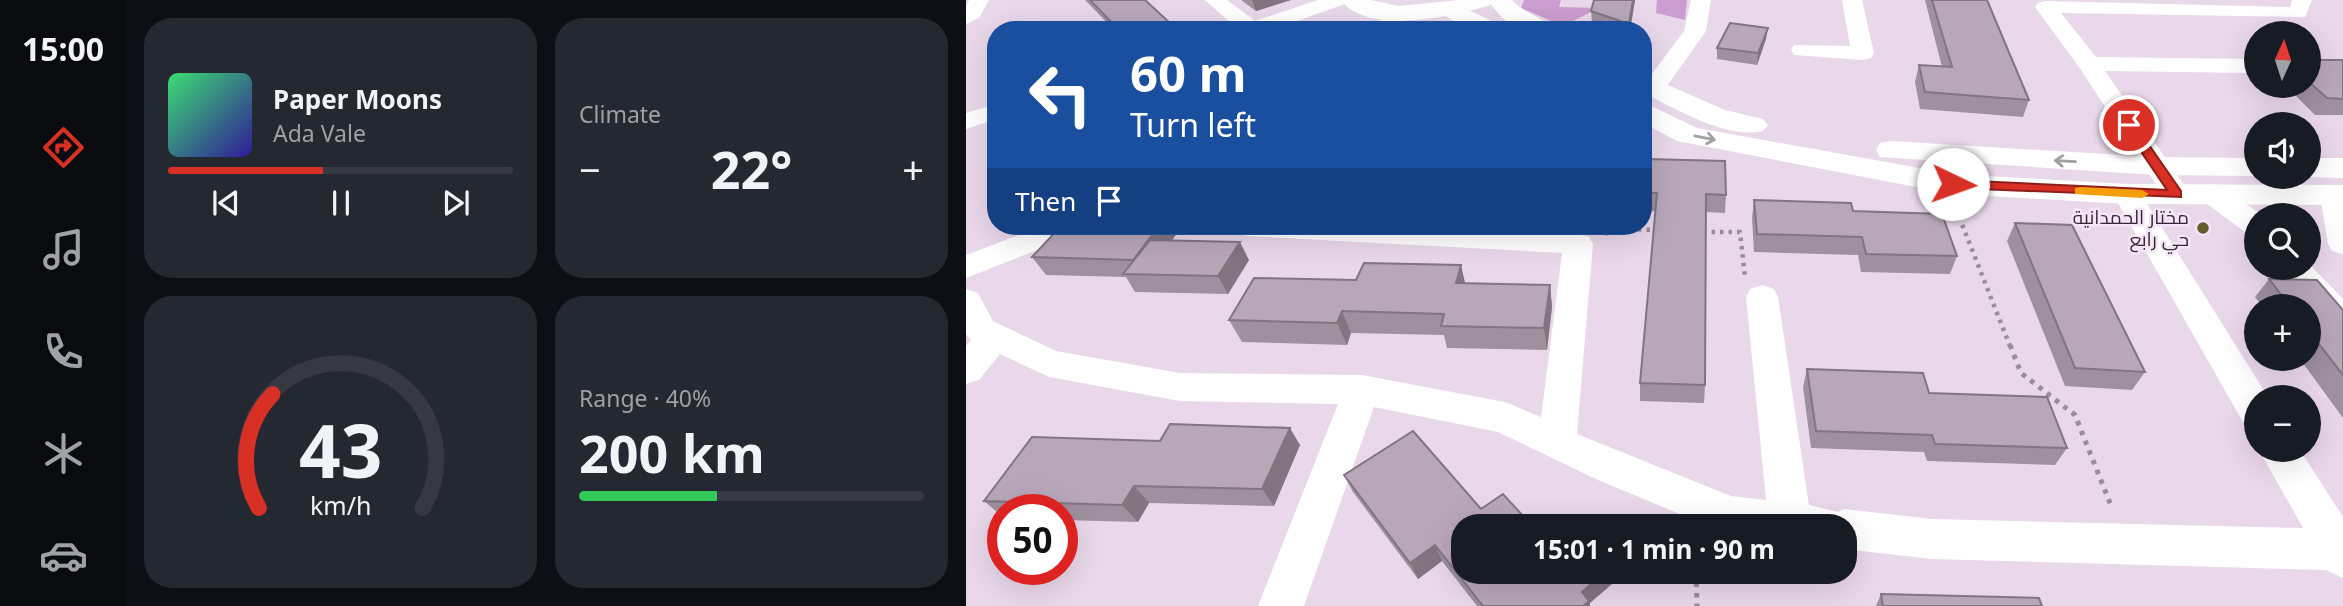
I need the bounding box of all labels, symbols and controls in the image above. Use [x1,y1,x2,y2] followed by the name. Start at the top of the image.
[2244,21,2320,98] north arrow
[2244,21,2321,462] map controls
[22,27,104,70] text: 15:00
[1130,40,1247,106] text: 60 m
[1015,49,1106,140] icon: left
[273,81,442,117] text: Paper Moons
[2099,95,2159,155] pin
[579,98,661,130] text: Climate
[1130,103,1256,146] text: Turn left
[2110,106,2148,144] icon: arrive
[2244,112,2321,189] button: sound
[273,117,366,149] text: Ada Vale
[39,123,88,172] icon: directions
[1693,132,1716,145] one-way arrow
[711,133,792,204] text: 22°
[579,143,601,195] text: −
[902,143,924,195] text: +
[1916,147,1990,221] position arrow
[2054,155,2077,168] one-way arrow
[1090,182,1128,220] icon: arrive
[1015,183,1076,219] text: Then
[207,184,245,222] icon: previous
[322,184,360,222] icon: pause
[437,184,475,222] icon: next
[2244,203,2321,280] button: search
[2073,204,2189,254] place label: مختار الحمدانية حي رابع
[2195,220,2211,236] marker: مختار الحمدانية حي رابع
[39,225,88,274] icon: music
[2244,294,2321,371] button: +
[39,327,88,376] icon: phone
[579,382,711,414] text: Range · 40%
[2244,385,2321,462] button: −
[299,400,382,499] text: 43
[579,417,765,488] text: 200 km
[39,429,88,478] icon: climate
[310,488,371,522] text: km/h
[987,494,1078,585] speed limit sign: 50
[39,531,88,580] icon: car
[1533,531,1775,567] text: 15:01 · 1 min · 90 m

